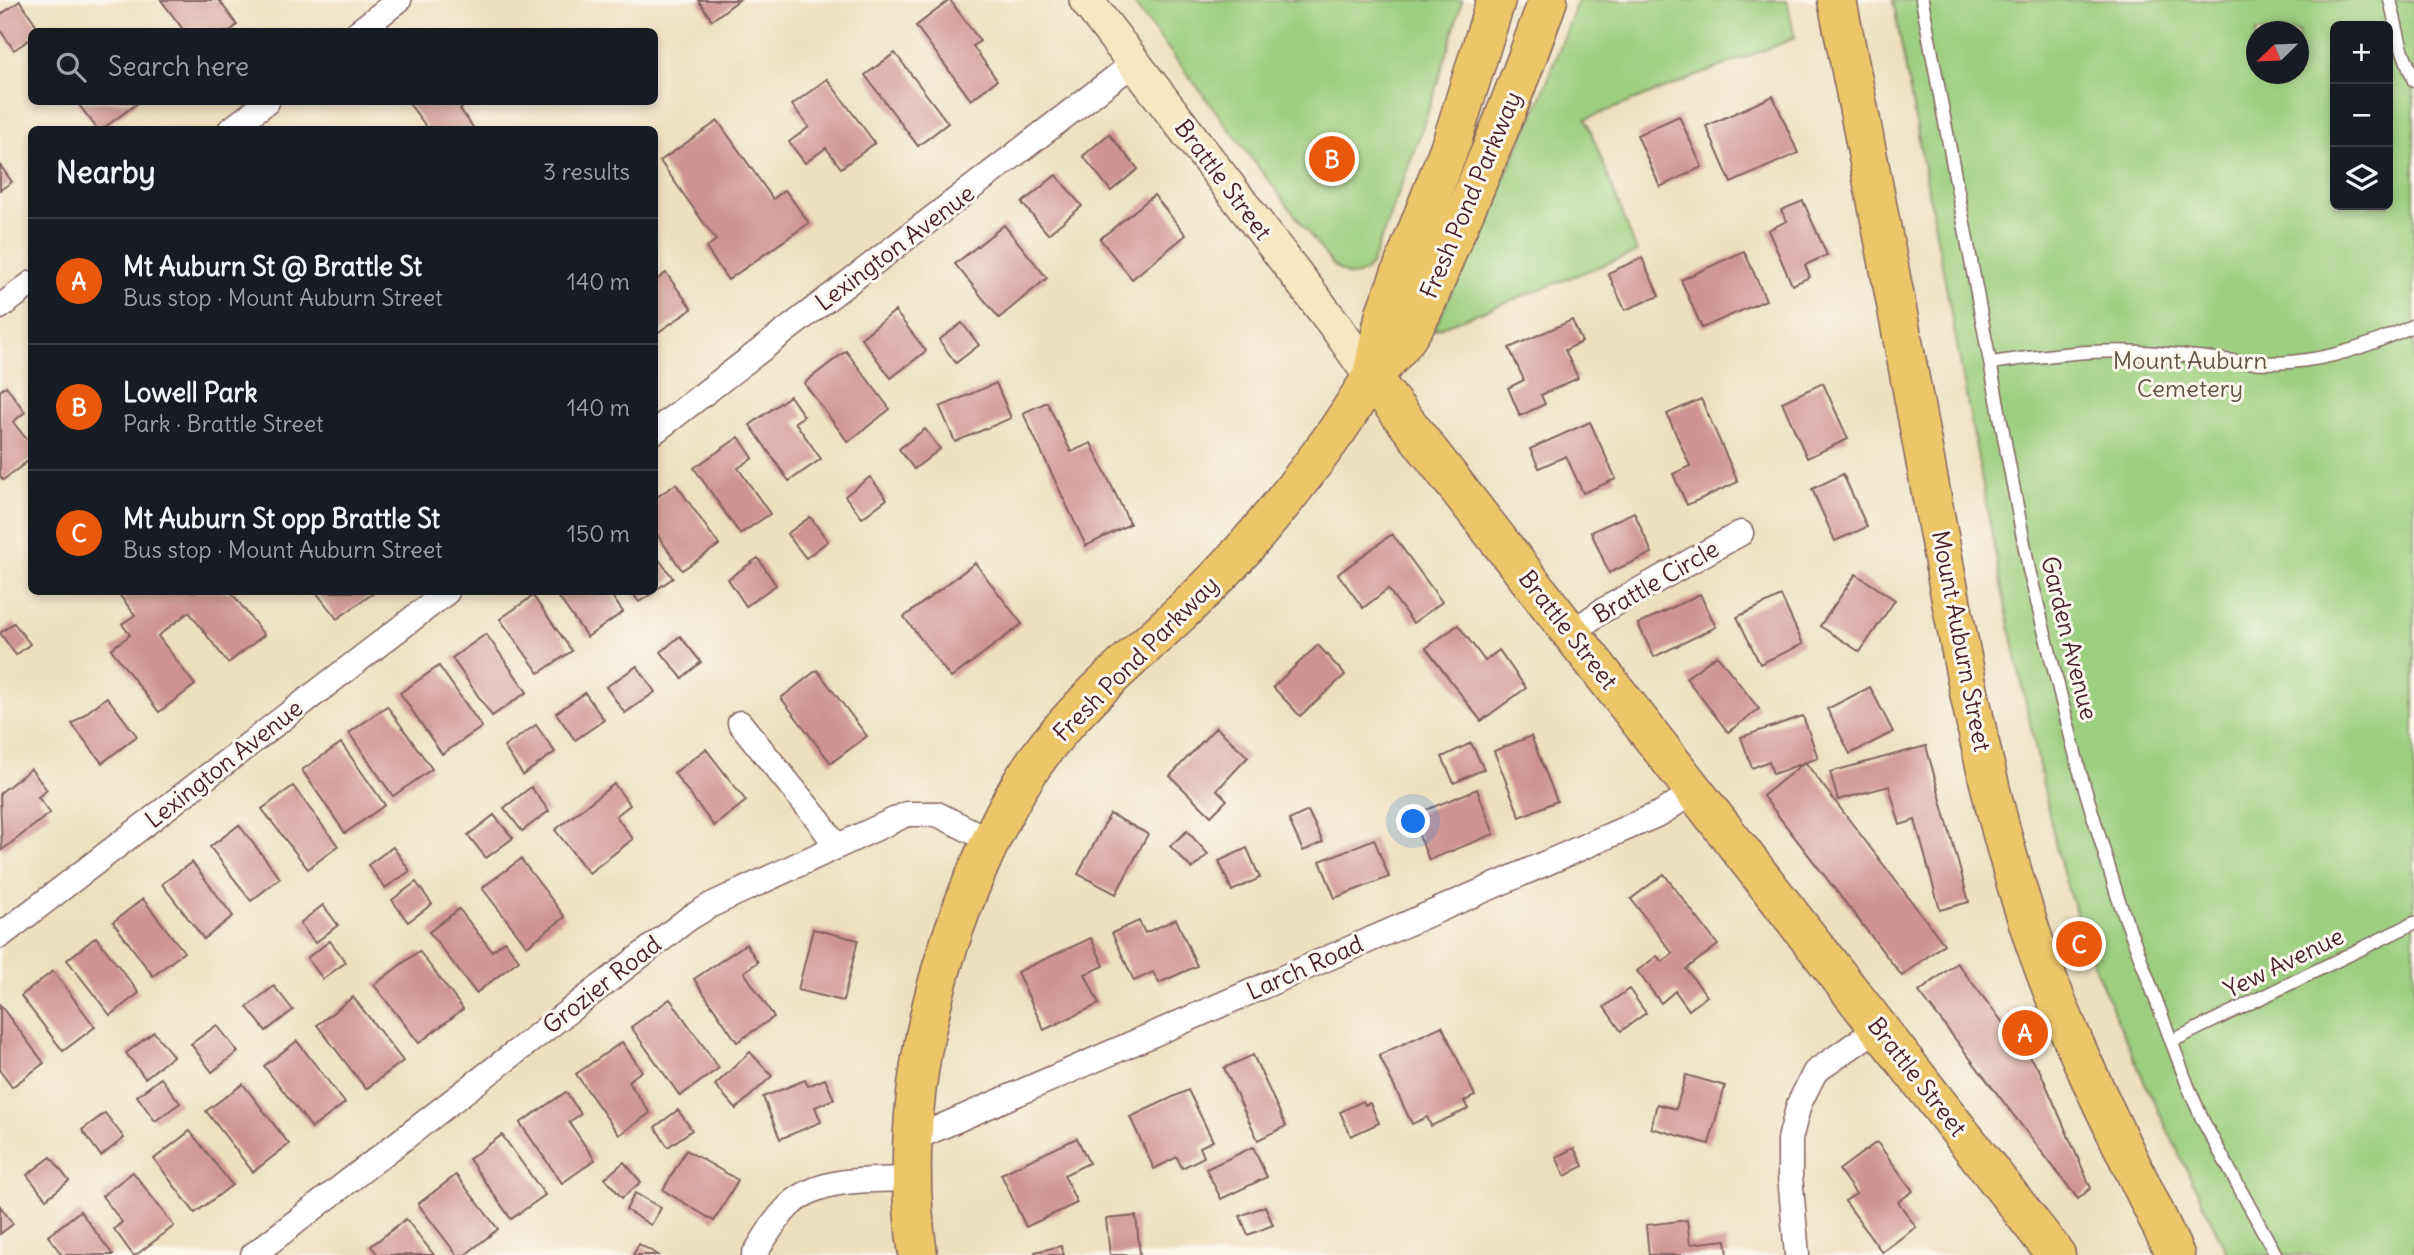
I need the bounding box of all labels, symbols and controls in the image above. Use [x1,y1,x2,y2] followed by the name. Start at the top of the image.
[2246,21,2309,84] north arrow
[2330,21,2393,210] map controls
[2330,21,2393,84] button: +
[28,28,658,105] search box
[52,48,90,86] icon: search
[108,50,249,83] text: Search here
[2330,84,2393,147] button: −
[1413,87,1527,303] street label: Fresh Pond Parkway
[1169,113,1279,246] street label: Brattle Street
[1309,133,1355,185] pin: B
[2330,147,2393,210] button: layers
[56,153,156,191] text: Nearby
[543,157,630,186] text: 3 results
[809,178,980,317] street label: Lexington Avenue
[123,250,422,283] text: Mt Auburn St @ Brattle St
[72,267,86,296] text: A
[567,267,630,296] text: 140 m
[123,283,443,312] text: Bus stop · Mount Auburn Street
[2113,345,2267,403] park label: Mount Auburn Cemetery
[123,376,257,409] text: Lowell Park
[71,393,87,422] text: B
[567,393,630,422] text: 140 m
[123,409,324,438] text: Park · Brattle Street
[123,502,440,535] text: Mt Auburn St opp Brattle St
[71,519,87,548] text: C
[567,519,630,548] text: 150 m
[1926,528,1998,754] street label: Mount Auburn Street
[1587,533,1724,629] street label: Brattle Circle
[123,535,443,564] text: Bus stop · Mount Auburn Street
[2035,553,2105,723] street label: Garden Avenue
[1513,564,1625,695] street label: Brattle Street
[1046,569,1224,747] street label: Fresh Pond Parkway
[139,692,308,834] street label: Lexington Avenue
[1396,804,1430,838] your location
[2056,918,2102,970] pin: C
[2219,920,2348,1004] street label: Yew Avenue
[1242,928,1367,1006] street label: Larch Road
[536,929,666,1040] street label: Grozier Road
[2002,1007,2048,1059] pin: A
[1862,1011,1974,1142] street label: Brattle Street

